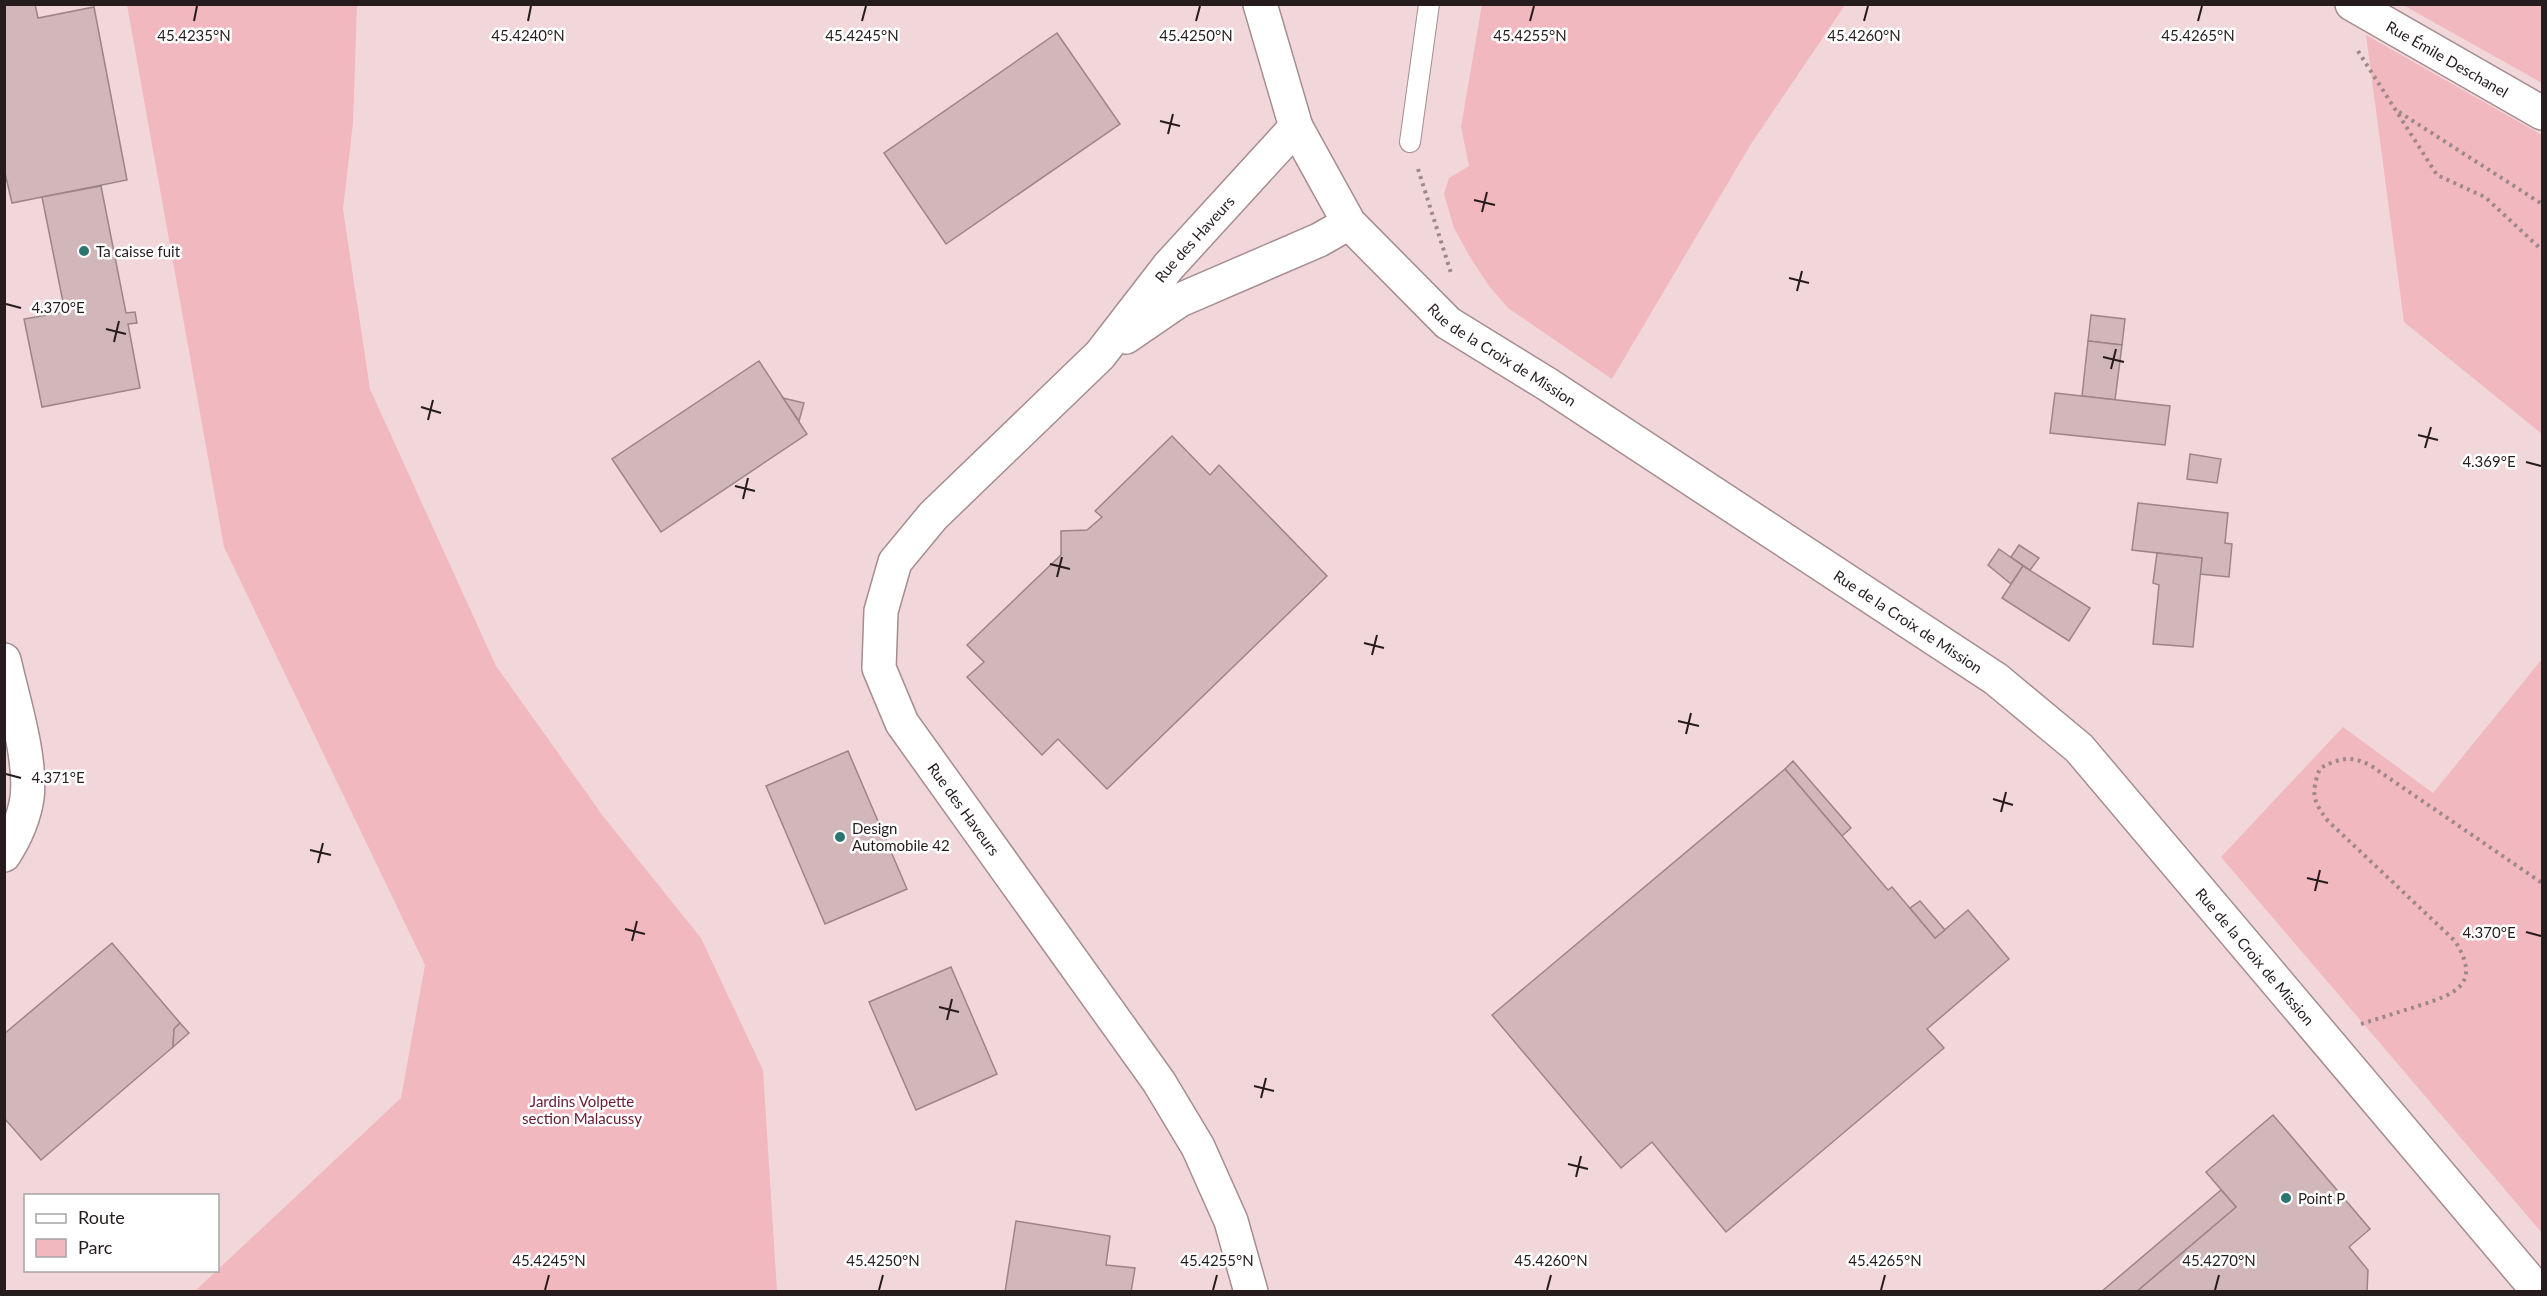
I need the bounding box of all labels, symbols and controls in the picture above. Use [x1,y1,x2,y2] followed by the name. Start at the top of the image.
[2383,17,2512,101] street label: Rue Émile Deschanel
[157,26,231,44] text: 45.4235°N
[491,26,565,44] text: 45.4240°N
[825,26,899,44] text: 45.4245°N
[1159,26,1233,44] text: 45.4250°N
[1493,26,1567,44] text: 45.4255°N
[1827,26,1901,44] text: 45.4260°N
[2161,26,2235,44] text: 45.4265°N
[1151,192,1238,286] street label: Rue des Haveurs
[96,242,181,260] place label: Ta caisse fuit
[77,244,91,258] marker: Ta caisse fuit
[31,298,85,316] text: 4.370°E
[1424,299,1580,410] street label: Rue de la Croix de Mission
[2462,452,2516,470] text: 4.369°E
[1831,566,1986,677] street label: Rue de la Croix de Mission
[924,759,1004,859] street label: Rue des Haveurs
[31,768,85,786] text: 4.371°E
[852,819,950,854] place label: Design Automobile 42
[833,830,847,844] marker: Design Automobile 42
[2192,884,2318,1029] street label: Rue de la Croix de Mission
[2462,923,2516,941] text: 4.370°E
[522,1092,642,1127] park label: Jardins Volpette section Malacussy
[2298,1189,2345,1207] place label: Point P
[2279,1191,2293,1205] marker: Point P
[24,1194,219,1272] legend
[78,1206,125,1228] text: Route
[78,1236,113,1258] text: Parc
[512,1251,586,1269] text: 45.4245°N
[846,1251,920,1269] text: 45.4250°N
[1180,1251,1254,1269] text: 45.4255°N
[1514,1251,1588,1269] text: 45.4260°N
[1848,1251,1922,1269] text: 45.4265°N
[2182,1251,2256,1269] text: 45.4270°N

